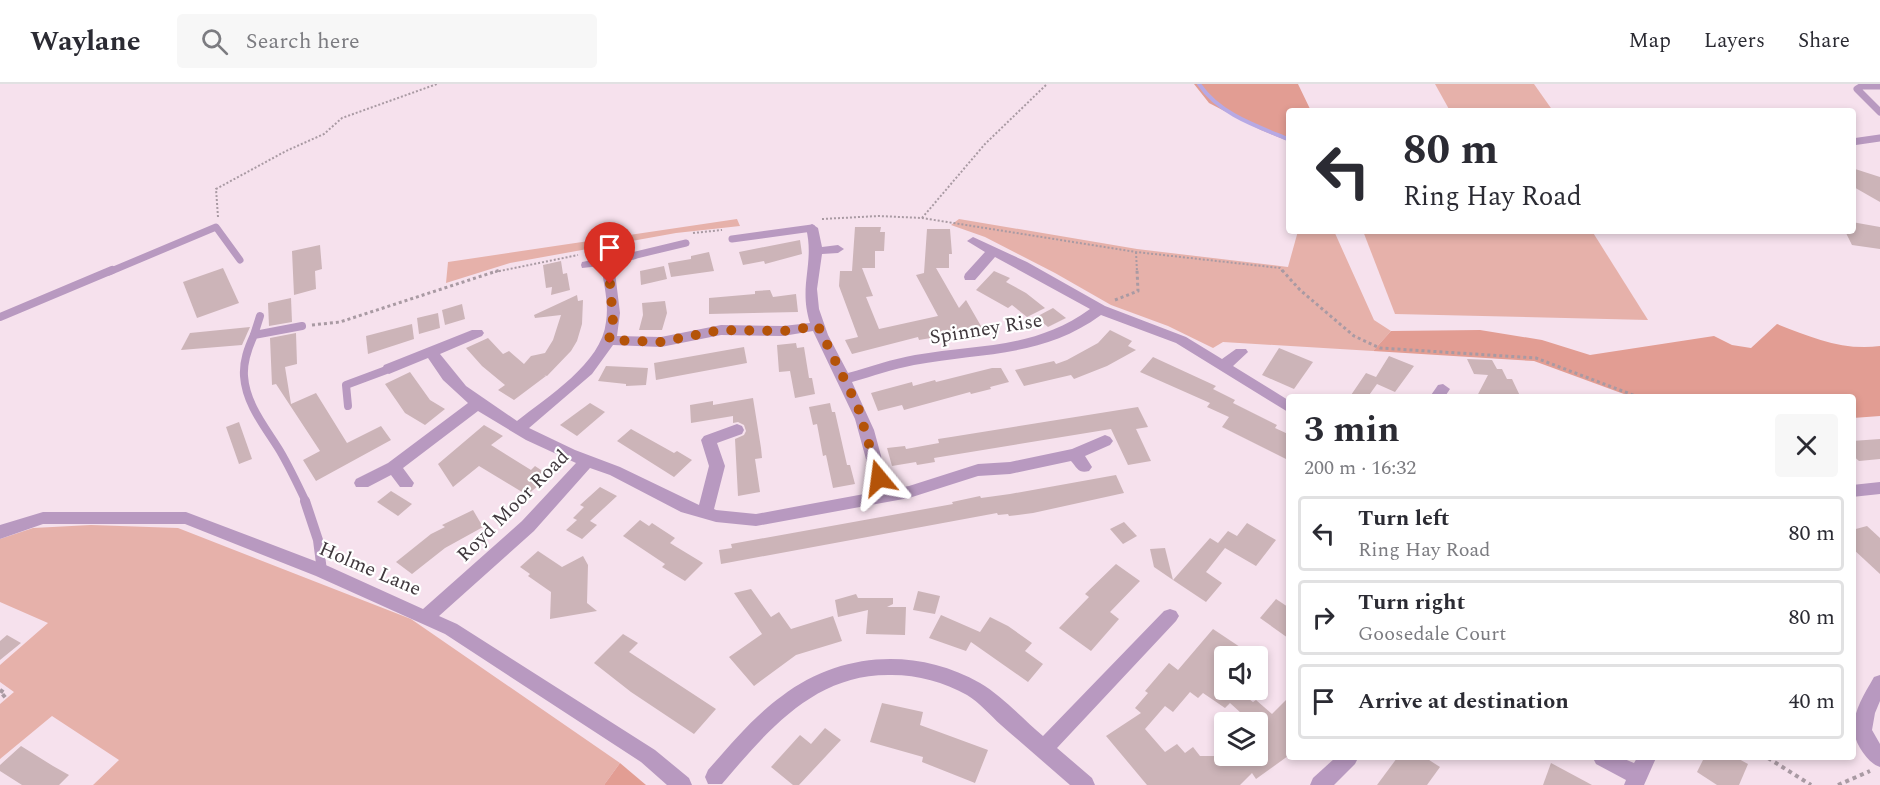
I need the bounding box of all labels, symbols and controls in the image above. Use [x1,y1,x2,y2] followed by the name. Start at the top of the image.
[177,14,597,68] search box
[30,20,141,63] text: Waylane
[198,25,231,58] icon: search
[246,25,360,58] text: Search here
[1629,25,1671,57] text: Map
[1704,25,1765,57] text: Layers
[1798,25,1850,57] text: Share
[1403,119,1498,182] text: 80 m
[1304,132,1382,210] icon: left
[1403,176,1582,218] text: Ring Hay Road
[584,222,635,284] pin
[593,231,626,264] icon: arrive
[928,305,1044,353] street label: Spinney Rise
[1304,403,1400,458] text: 3 min
[1775,414,1838,477] button: close
[450,443,576,569] street label: Royd Moor Road
[847,446,911,510] position arrow
[1304,453,1416,483] text: 200 m · 16:32
[1358,502,1450,535] text: Turn left
[1307,517,1340,550] icon: left
[1789,517,1835,550] text: 80 m
[314,534,426,604] street label: Holme Lane
[1358,535,1491,565] text: Ring Hay Road
[1358,586,1465,619] text: Turn right
[1307,601,1340,634] icon: right
[1789,601,1835,634] text: 80 m
[1358,619,1506,649] text: Goosedale Court
[1214,646,1268,766] map controls
[1214,646,1268,700] button: sound
[1307,685,1340,718] icon: arrive
[1358,685,1569,718] text: Arrive at destination
[1789,685,1835,718] text: 40 m
[1214,712,1268,766] button: layers

